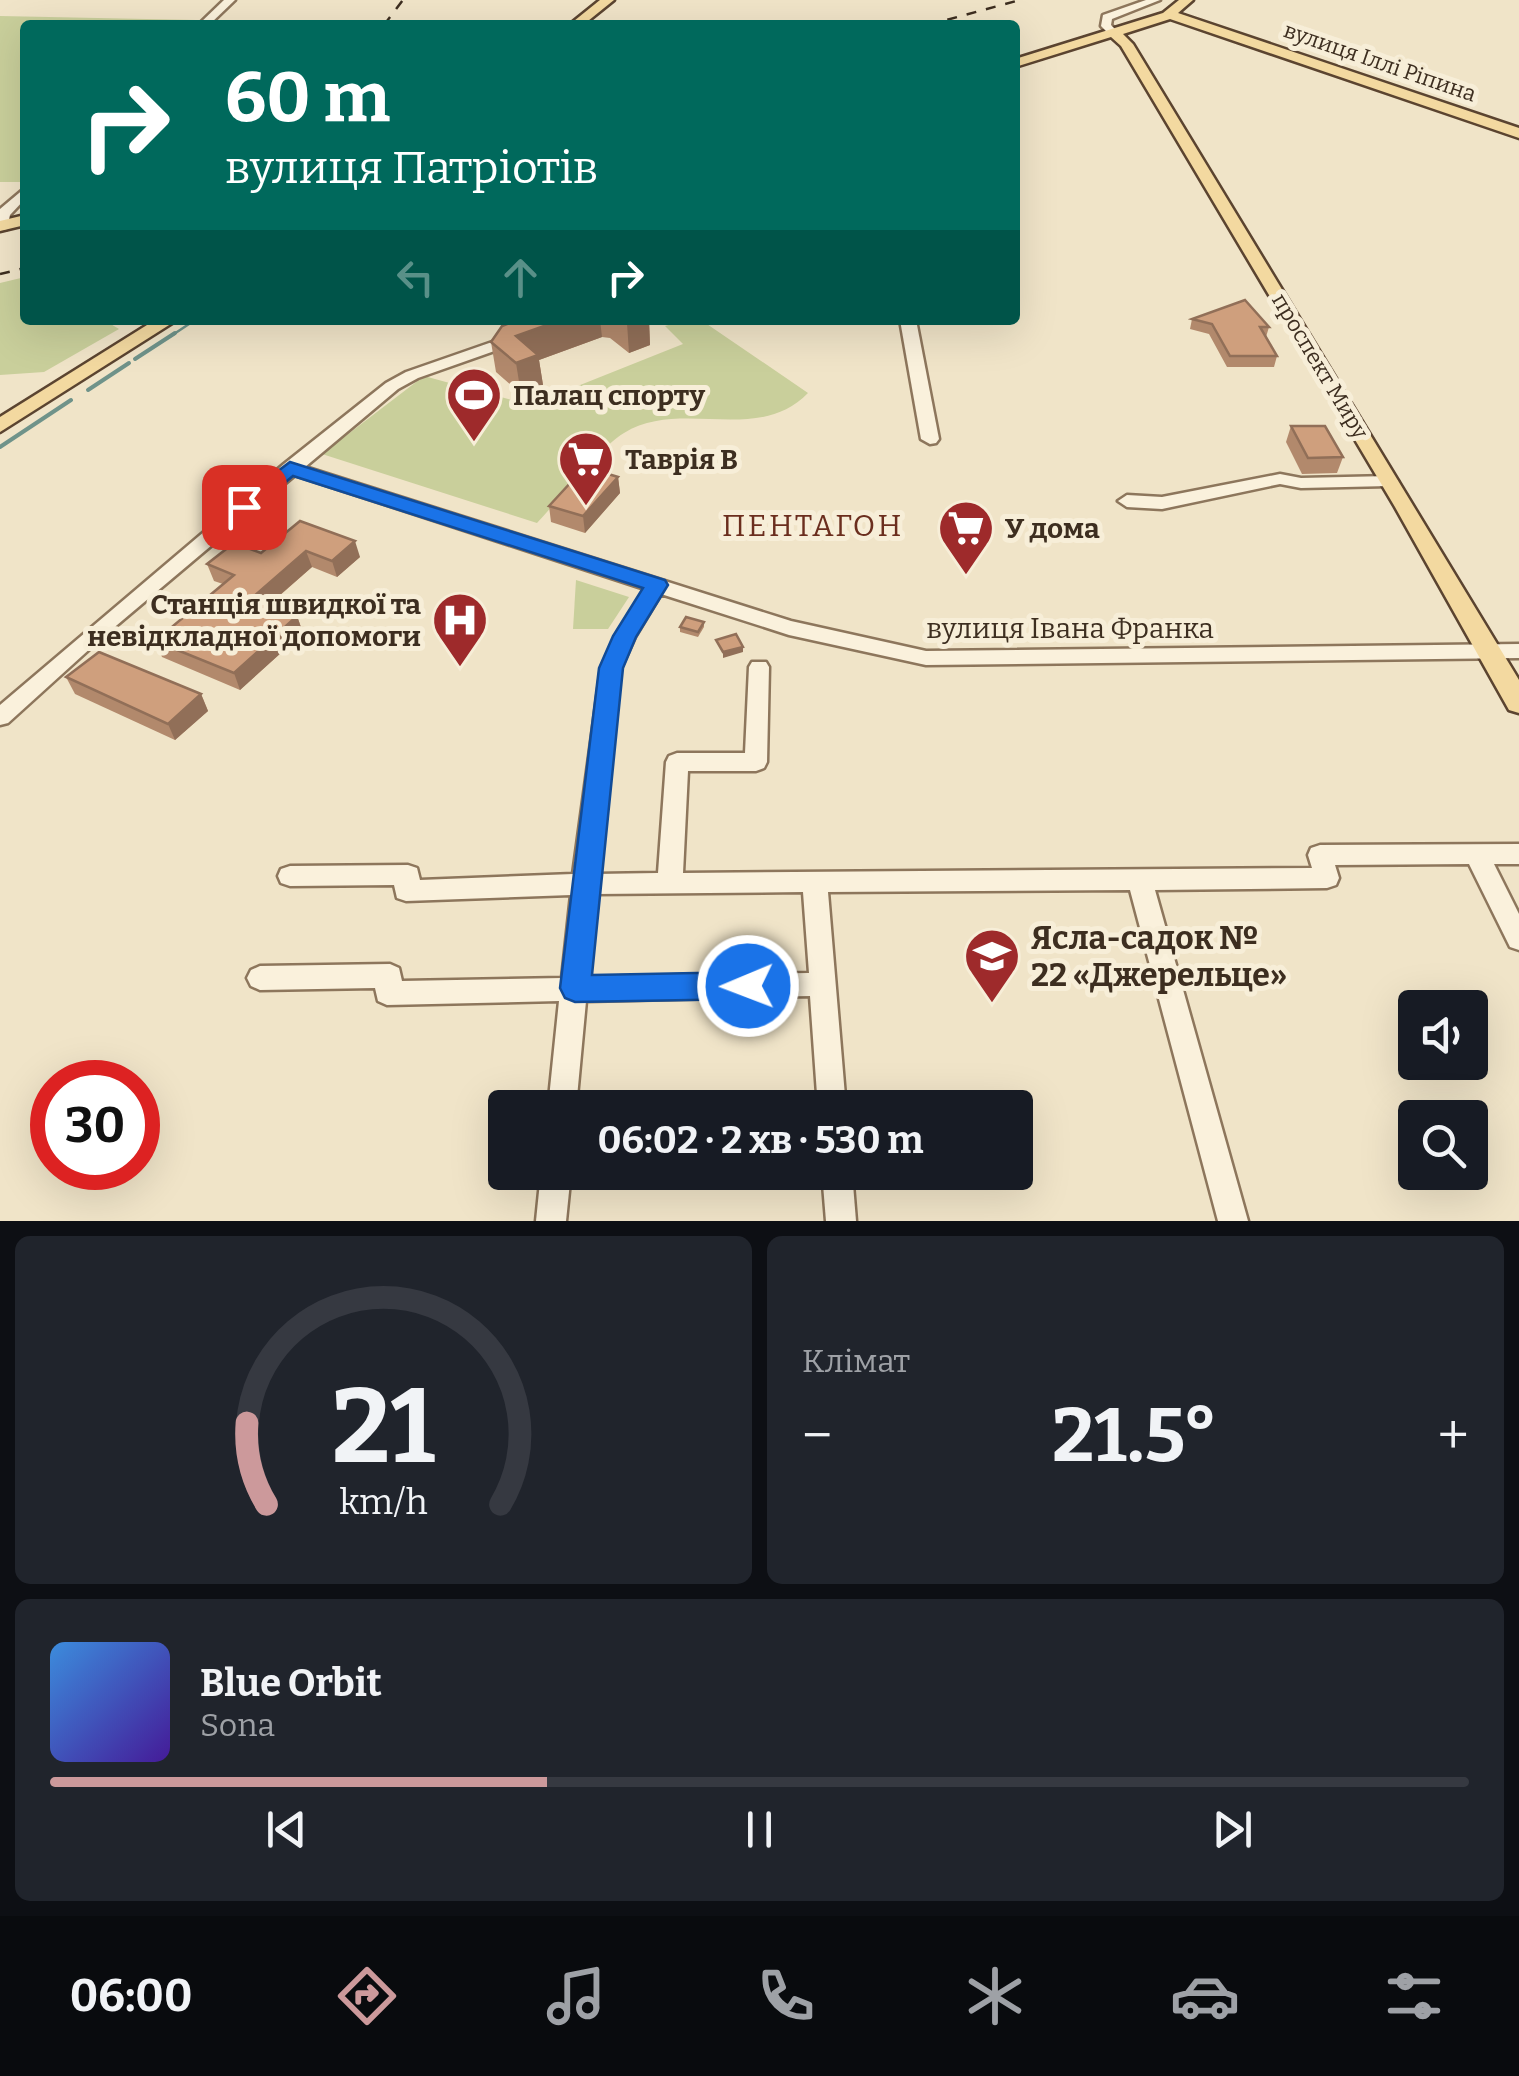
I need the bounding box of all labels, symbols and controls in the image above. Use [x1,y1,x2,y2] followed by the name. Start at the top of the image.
[1280,16,1480,108] street label: вулиця Іллі Ріпина
[225,56,390,140] text: 60 m
[60,60,190,190] icon: right
[225,141,598,195] text: вулиця Патріотів
[388,250,443,305] icon: left
[493,250,548,305] icon: ahead
[598,250,653,305] icon: right
[1266,289,1374,444] street label: проспект Миру
[444,365,504,444] sports icon: Палац спорту
[513,379,706,412] place label: Палац спорту
[556,429,616,508] supermarket icon: Таврія В
[625,443,738,476] place label: Таврія В
[202,465,287,550] pin
[217,480,272,535] icon: arrive
[936,498,996,577] supermarket icon: У дома
[722,508,904,544] district label: ПЕНТАГОН
[1005,512,1100,545] place label: У дома
[87,588,421,653] place label: Станція швидкої та невідкладної допомоги
[430,590,490,669] hospital icon: Станція швидкої та невідкладної допомоги
[926,612,1214,645] street label: вулиця Івана Франка
[1031,919,1287,994] place label: Ясла-садок № 22 «Джерельце»
[962,926,1022,1005] school or university icon: Ясла-садок № 22 «Джерельце»
[696,934,800,1038] position arrow
[1398,990,1488,1190] map controls
[1398,990,1488,1080] button: sound
[30,1060,160,1190] speed limit sign: 30
[1398,1100,1488,1190] button: search
[597,1117,924,1163] text: 06:02 · 2 хв · 530 m
[802,1342,910,1380] text: Клімат
[332,1365,435,1490] text: 21
[1052,1391,1218,1481] text: 21.5°
[802,1403,832,1469] text: −
[1438,1403,1469,1469] text: +
[339,1481,428,1523] text: km/h
[200,1660,382,1706] text: Blue Orbit
[200,1706,275,1744] text: Sona
[259,1802,314,1857] icon: previous
[732,1802,787,1857] icon: pause
[1205,1802,1260,1857] icon: next
[332,1961,402,2031] icon: directions
[541,1961,611,2031] icon: music
[751,1961,821,2031] icon: phone
[960,1961,1030,2031] icon: climate
[1170,1961,1240,2031] icon: car
[1379,1961,1449,2031] icon: filters
[70,1969,193,2023] text: 06:00

